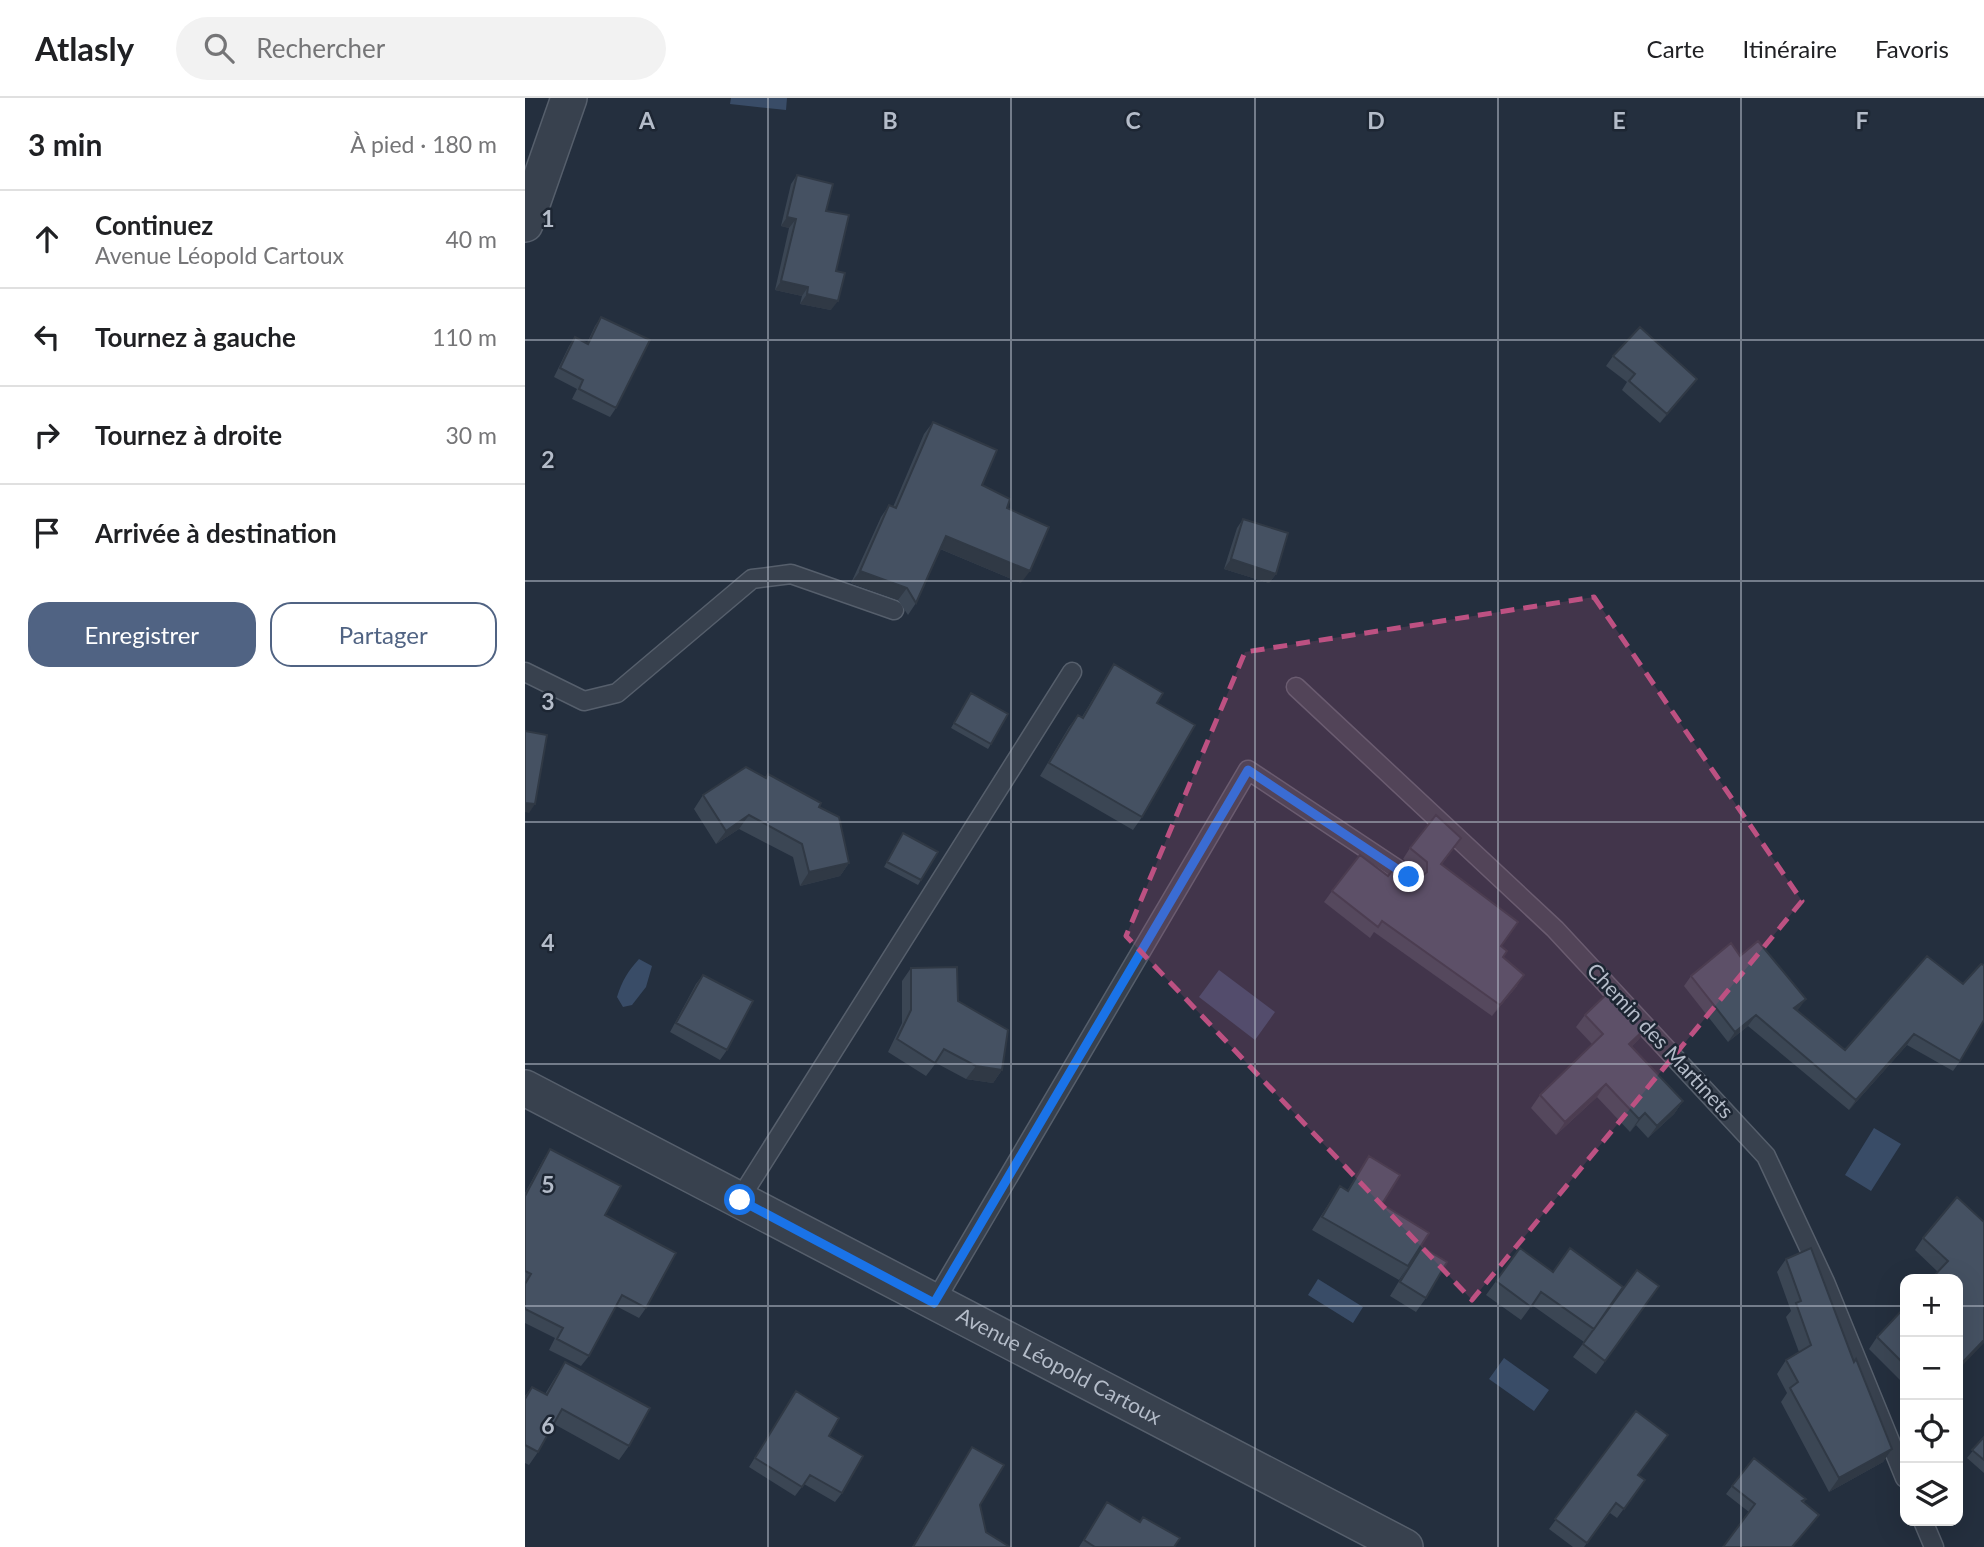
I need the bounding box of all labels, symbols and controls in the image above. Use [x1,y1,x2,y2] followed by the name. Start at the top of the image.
[176,17,666,80] search box
[35,28,134,68] text: Atlasly
[200,29,238,67] icon: search
[256,32,385,64] text: Rechercher
[1647,34,1705,63] text: Carte
[1743,34,1837,63] text: Itinéraire
[1875,34,1949,63] text: Favoris
[638,106,656,134] text: A
[882,106,898,134] text: B
[1125,106,1141,134] text: C
[1367,106,1385,134] text: D
[1612,106,1626,134] text: E
[1855,106,1869,134] text: F
[28,126,102,162] text: 3 min
[350,130,497,158] text: À pied · 180 m
[541,204,555,232] text: 1
[95,209,213,241] text: Continuez
[28,220,66,258] icon: ahead
[446,225,497,253] text: 40 m
[95,241,344,269] text: Avenue Léopold Cartoux
[28,318,66,356] icon: left
[95,321,296,353] text: Tournez à gauche
[432,323,497,351] text: 110 m
[28,416,66,454] icon: right
[95,419,282,451] text: Tournez à droite
[446,421,497,449] text: 30 m
[541,445,555,473] text: 2
[28,514,66,552] icon: arrive
[95,517,337,549] text: Arrivée à destination
[28,602,256,667] button: Enregistrer
[270,602,497,667] button: Partager
[541,687,555,715] text: 3
[1393,861,1424,892] route end
[541,928,555,956] text: 4
[1583,957,1740,1123] street label: Chemin des Martinets
[541,1170,555,1198] text: 5
[724,1184,755,1215] route start
[1900,1274,1963,1526] map controls
[1900,1274,1963,1337] button: +
[953,1301,1167,1429] street label: Avenue Léopold Cartoux
[1900,1337,1963,1400] button: −
[1900,1400,1963,1463] button: locate
[541,1411,555,1439] text: 6
[1900,1463,1963,1526] button: layers

